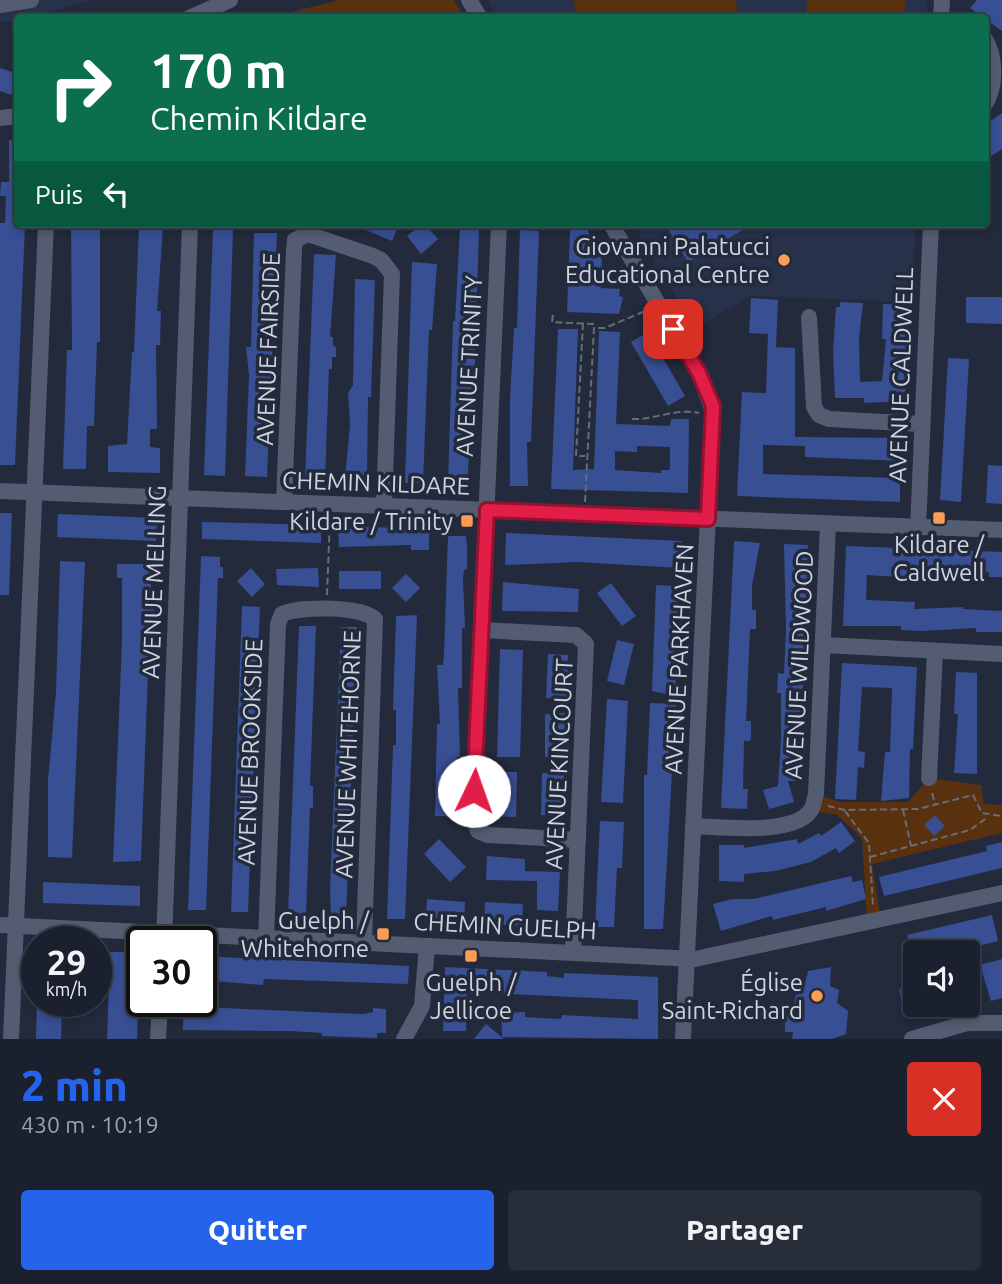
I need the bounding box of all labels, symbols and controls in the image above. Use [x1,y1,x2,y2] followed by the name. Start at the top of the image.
[35,42,126,133] icon: right
[150,42,287,97] text: 170 m
[150,100,368,136] text: Chemin Kildare
[97,175,135,213] icon: left
[35,180,83,209] text: Puis
[565,233,770,288] place label: Giovanni Palatucci Educational Centre
[251,252,285,446] street label: AVENUE FAIRSIDE
[776,252,792,268] marker: Giovanni Palatucci Educational Centre
[884,267,918,483] street label: AVENUE CALDWELL
[451,275,487,457] street label: AVENUE TRINITY
[643,299,703,359] pin
[654,310,692,348] icon: arrive
[281,466,471,500] street label: CHEMIN KILDARE
[137,485,171,679] street label: AVENUE MELLING
[289,508,453,535] place label: Kildare / Trinity
[931,510,947,526] marker: Kildare / Caldwell
[459,513,475,529] marker: Kildare / Trinity
[893,531,985,586] place label: Kildare / Caldwell
[659,543,699,775] street label: AVENUE PARKHAVEN
[780,550,818,780] street label: AVENUE WILDWOOD
[330,629,366,879] street label: AVENUE WHITEHORNE
[233,638,267,866] street label: AVENUE BROOKSIDE
[540,658,578,870] street label: AVENUE KINCOURT
[437,754,511,828] position arrow
[241,907,370,962] place label: Guelph / Whitehorne
[413,908,597,944] street label: CHEMIN GUELPH
[126,926,217,1017] speed limit sign: 30
[375,926,391,942] marker: Guelph / Whitehorne
[903,940,980,1017] map controls
[903,940,980,1017] button: sound
[47,942,86,982] text: 29
[463,948,479,964] marker: Guelph / Jellicoe
[662,968,803,1024] place label: Église Saint-Richard
[425,969,518,1024] place label: Guelph / Jellicoe
[46,979,87,999] text: km/h
[809,988,825,1004] marker: Église Saint-Richard
[21,1062,128,1109] text: 2 min
[907,1062,981,1136] button: close
[21,1112,159,1137] text: 430 m · 10:19
[21,1190,494,1270] button: Quitter
[508,1190,981,1270] button: Partager

